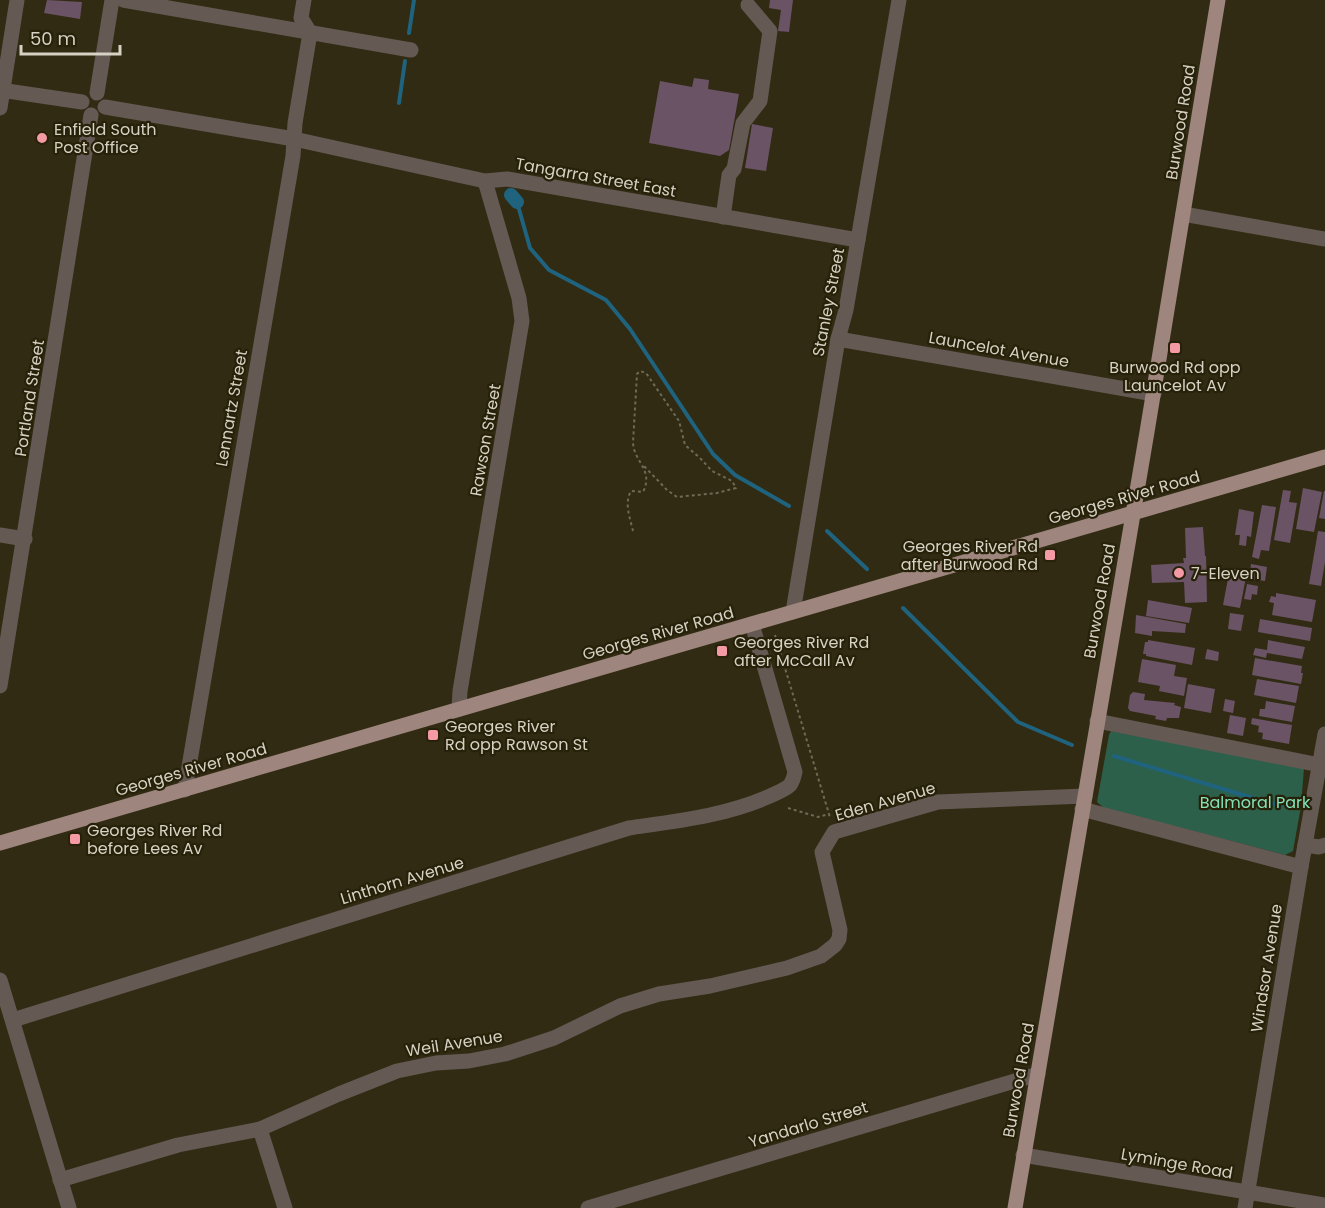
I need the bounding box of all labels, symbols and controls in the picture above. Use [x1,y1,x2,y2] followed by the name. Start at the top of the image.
[21,18,120,56] scale bar
[30,26,76,51] text: 50 m
[1160,63,1201,181] street label: Burwood Road
[54,118,157,159] place label: Enfield South Post Office
[35,131,49,145] marker: Enfield South Post Office
[514,152,678,203] street label: Tangarra Street East
[807,246,850,358] street label: Stanley Street
[927,326,1071,373] street label: Launcelot Avenue
[9,338,50,458] street label: Portland Street
[1168,341,1182,355] marker: Burwood Rd opp Launcelot Av
[210,348,253,468] street label: Lennartz Street
[1109,356,1241,397] place label: Burwood Rd opp Launcelot Av
[464,382,507,498] street label: Rawson Street
[1046,465,1202,530] street label: Georges River Road
[901,535,1038,576] place label: Georges River Rd after Burwood Rd
[1078,542,1121,660] street label: Burwood Road
[1043,548,1057,562] marker: Georges River Rd after Burwood Rd
[1191,562,1260,585] place label: 7-Eleven
[1172,566,1186,580] marker: 7-Eleven
[580,601,736,666] street label: Georges River Road
[734,631,869,672] place label: Georges River Rd after McCall Av
[715,644,729,658] marker: Georges River Rd after McCall Av
[445,715,588,756] place label: Georges River Rd opp Rawson St
[426,728,440,742] marker: Georges River Rd opp Rawson St
[113,737,269,802] street label: Georges River Road
[832,776,938,827] street label: Eden Avenue
[1200,791,1311,814] park label: Balmoral Park
[87,819,222,860] place label: Georges River Rd before Lees Av
[68,832,82,846] marker: Georges River Rd before Lees Av
[338,851,467,910] street label: Linthorn Avenue
[1245,902,1288,1034] street label: Windsor Avenue
[997,1021,1040,1139] street label: Burwood Road
[404,1024,504,1062] street label: Weil Avenue
[746,1095,871,1153] street label: Yandarlo Street
[1119,1142,1235,1185] street label: Lyminge Road

